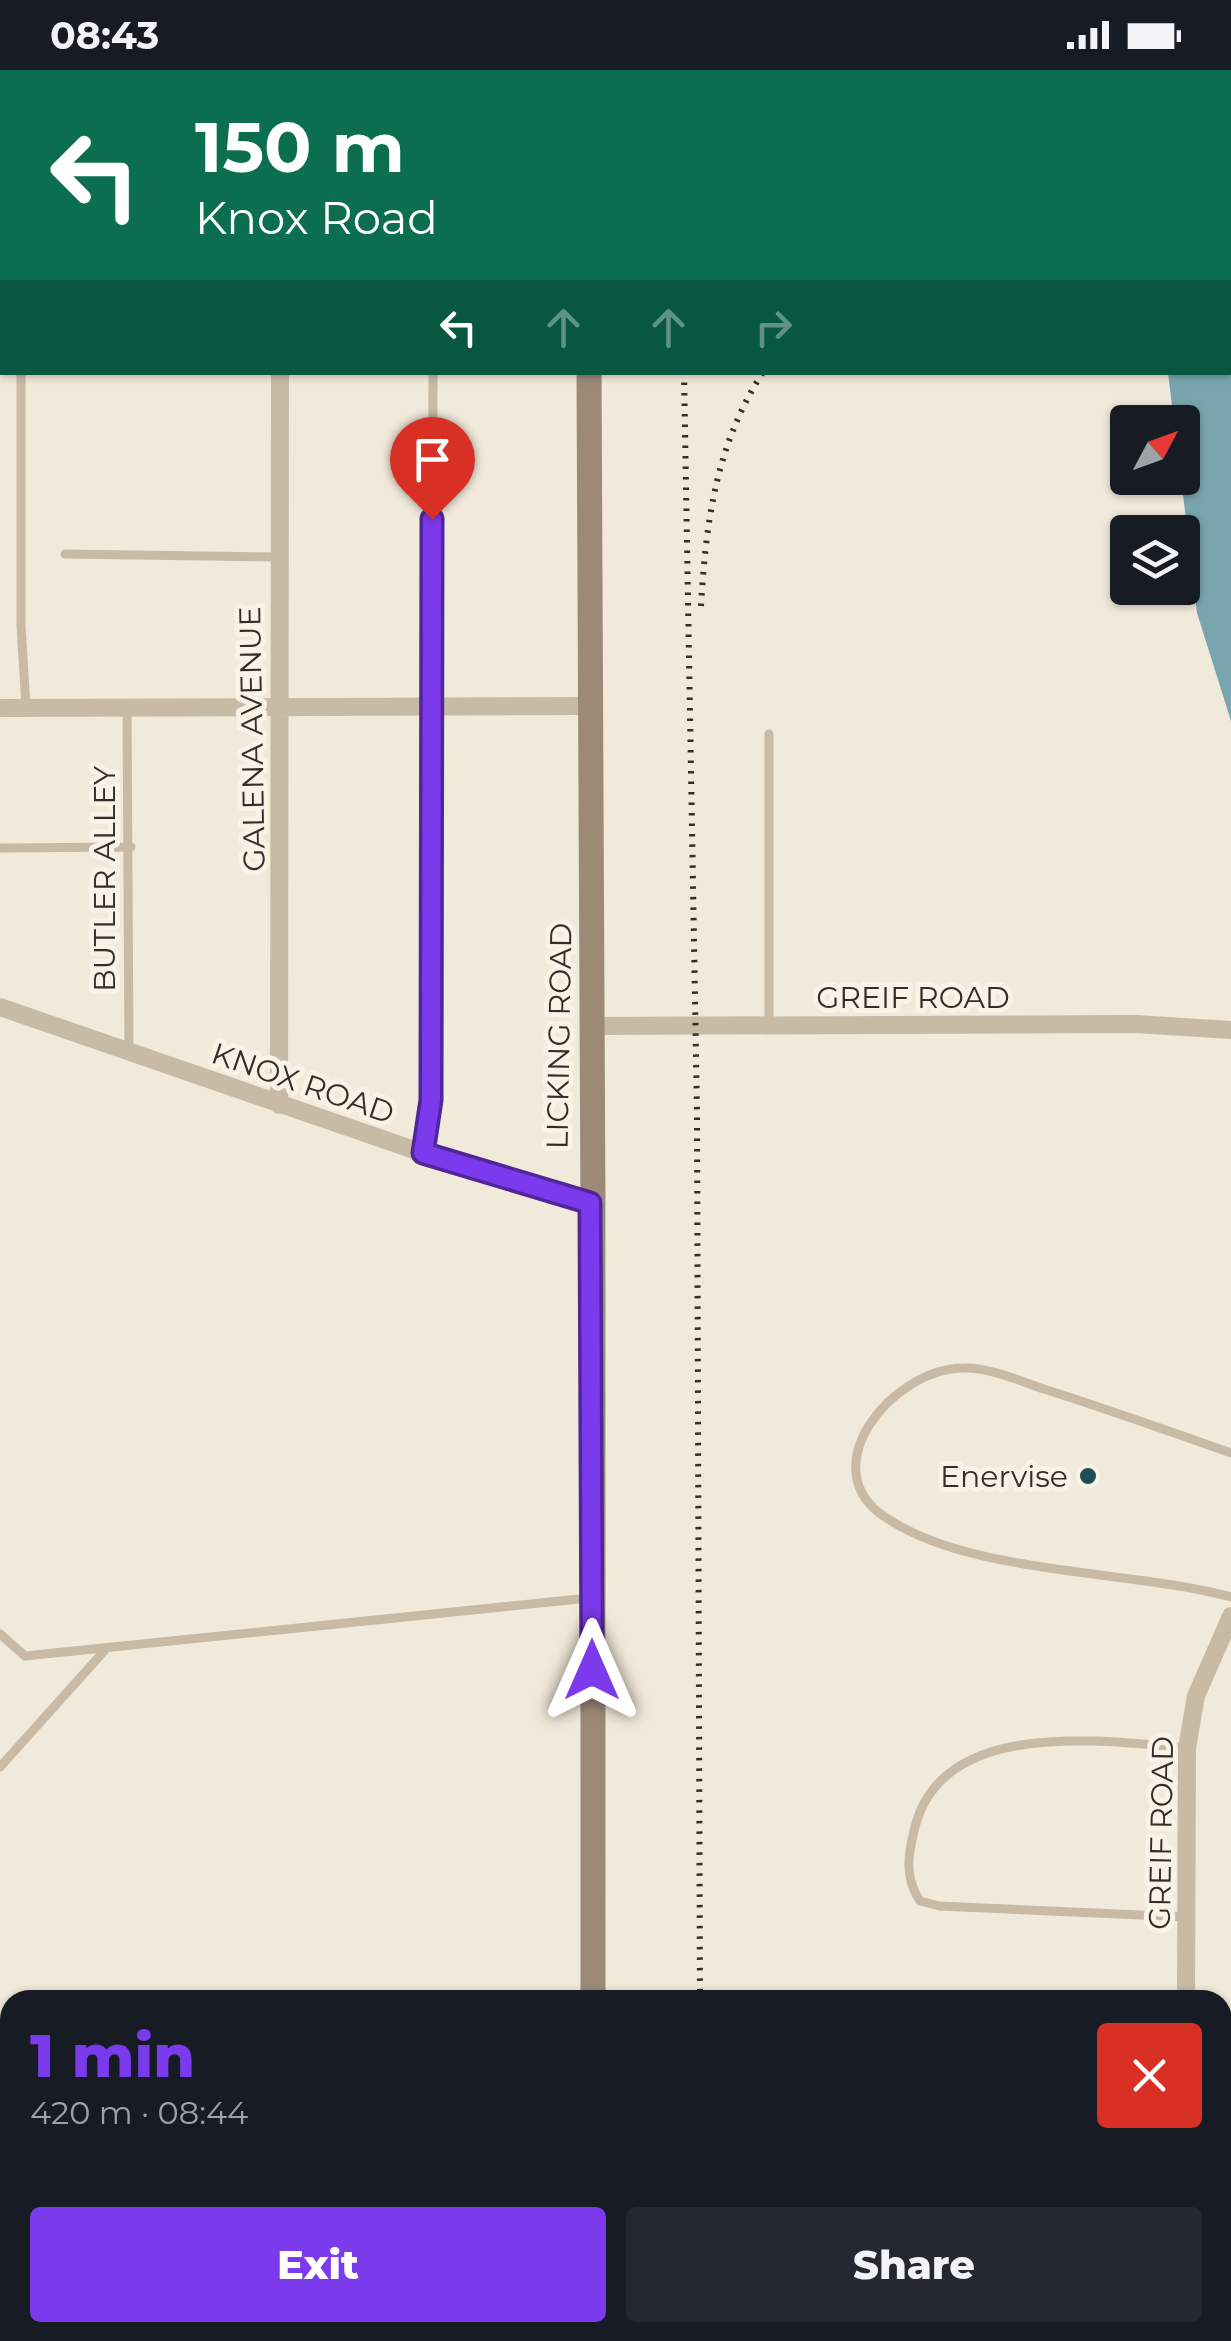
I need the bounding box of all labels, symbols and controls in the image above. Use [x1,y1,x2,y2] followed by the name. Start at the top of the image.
[50,12,159,59] text: 08:43
[195,104,405,190] text: 150 m
[30,110,160,240] icon: left
[195,190,438,245] text: Knox Road
[431,300,486,355] icon: left
[536,300,591,355] icon: ahead
[641,300,696,355] icon: ahead
[746,300,801,355] icon: right
[1110,405,1200,495] north arrow
[1110,405,1200,605] map controls
[390,417,475,520] pin
[405,432,460,487] icon: arrive
[1110,515,1200,605] button: layers
[231,606,273,872] street label: GALENA AVENUE
[86,765,123,992] street label: BUTLER ALLEY
[539,922,579,1150] street label: LICKING ROAD
[816,979,1010,1016] street label: GREIF ROAD
[207,1034,399,1132] street label: KNOX ROAD
[940,1458,1068,1495] place label: Enervise
[1077,1465,1099,1487] marker: Enervise
[540,1618,644,1722] position arrow
[1141,1736,1181,1930] street label: GREIF ROAD
[30,2019,195,2092] text: 1 min
[1097,2023,1202,2128] button: close
[30,2093,248,2132] text: 420 m · 08:44
[30,2207,606,2322] button: Exit
[626,2207,1202,2322] button: Share

